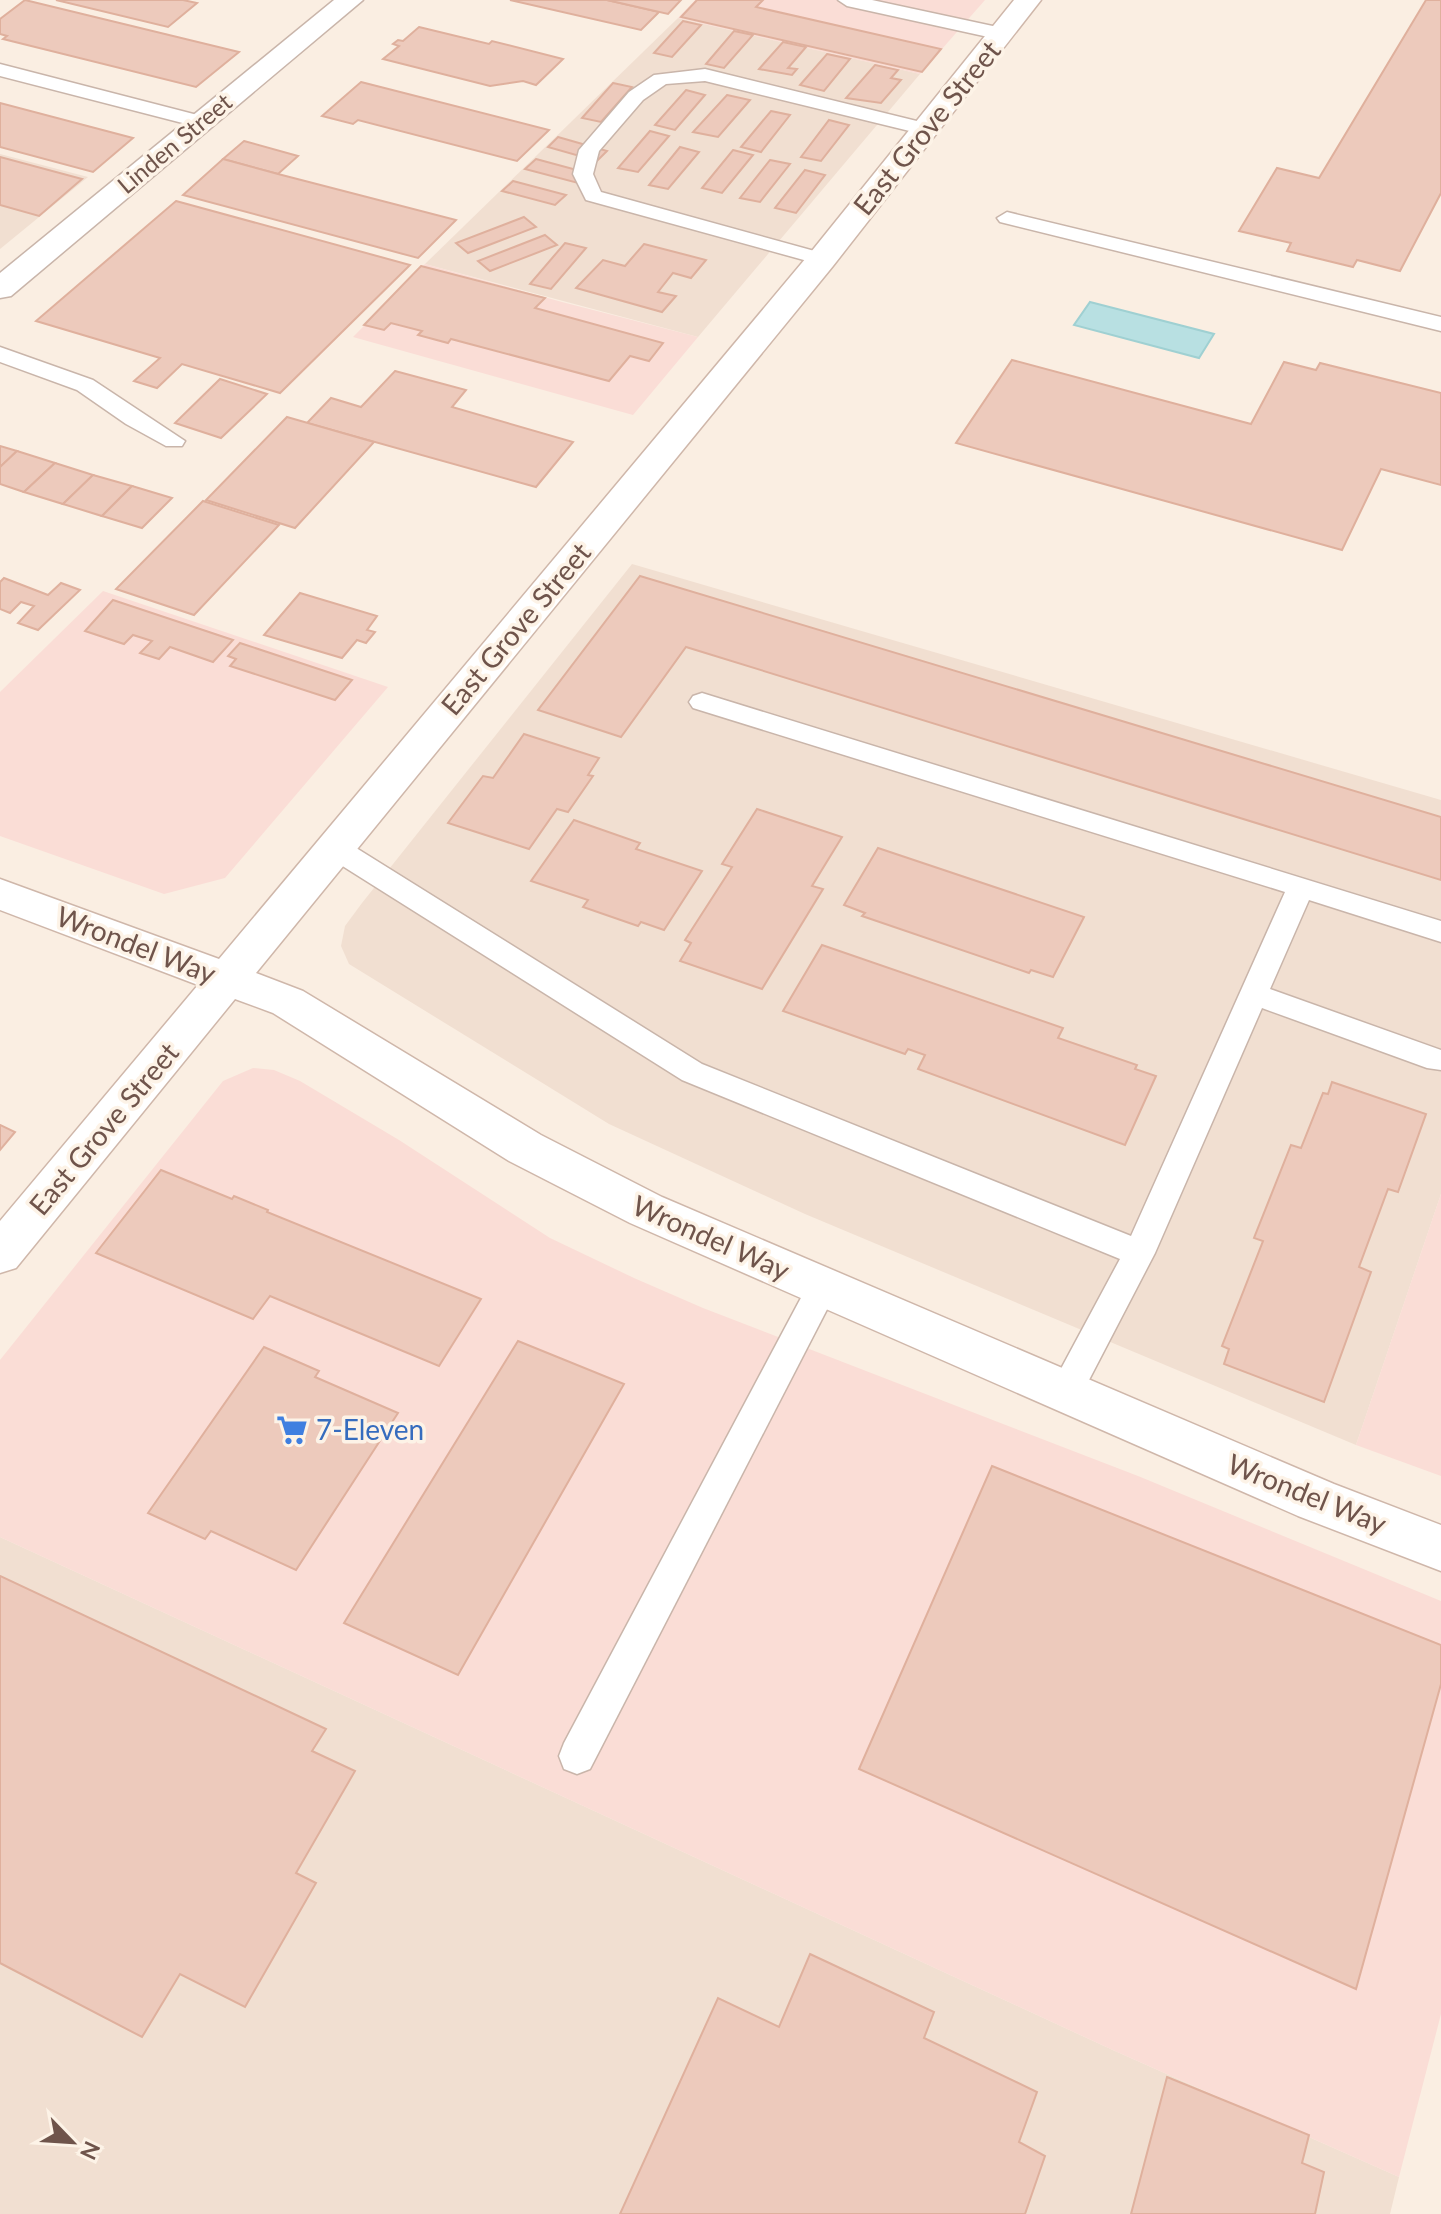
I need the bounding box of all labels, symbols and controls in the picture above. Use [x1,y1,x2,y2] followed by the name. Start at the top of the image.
[846,33,1007,221] street label: East Grove Street
[111,86,237,199] street label: Linden Street
[433,535,597,721] street label: East Grove Street
[52,898,221,990] street label: Wrondel Way
[21,1035,185,1221] street label: East Grove Street
[628,1187,796,1287] street label: Wrondel Way
[316,1412,424,1446] place label: 7-Eleven
[275,1413,309,1447] supermarket icon: 7-Eleven
[1223,1446,1392,1541] street label: Wrondel Way
[32,2102,112,2182] north arrow
[75,2137,106,2164] text: N

